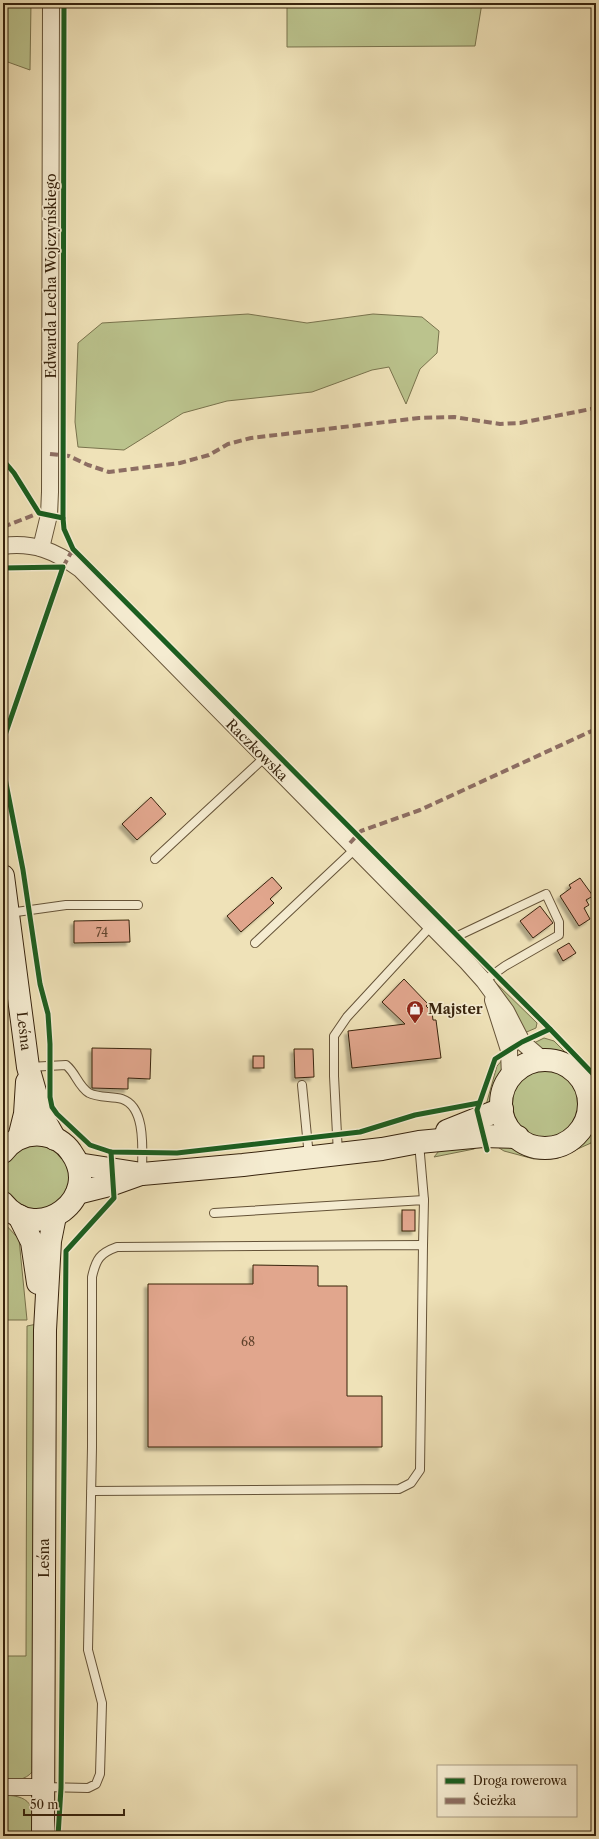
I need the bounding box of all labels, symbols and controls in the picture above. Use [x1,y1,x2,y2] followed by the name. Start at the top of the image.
[42,173,60,379] street label: Edwarda Lecha Wojczyńskiego
[222,715,292,785] street label: Raczkowska
[96,925,108,940] house number: 74
[405,999,425,1024] shop icon: Majster
[428,1000,483,1018] place label: Majster
[13,1010,35,1052] street label: Leśna
[241,1334,255,1349] house number: 68
[35,1538,53,1578] street label: Leśna
[437,1765,577,1817] legend
[473,1773,567,1788] text: Droga rowerowa
[24,1791,124,1817] scale bar
[473,1792,517,1808] text: Ścieżka
[30,1797,59,1812] text: 50 m

